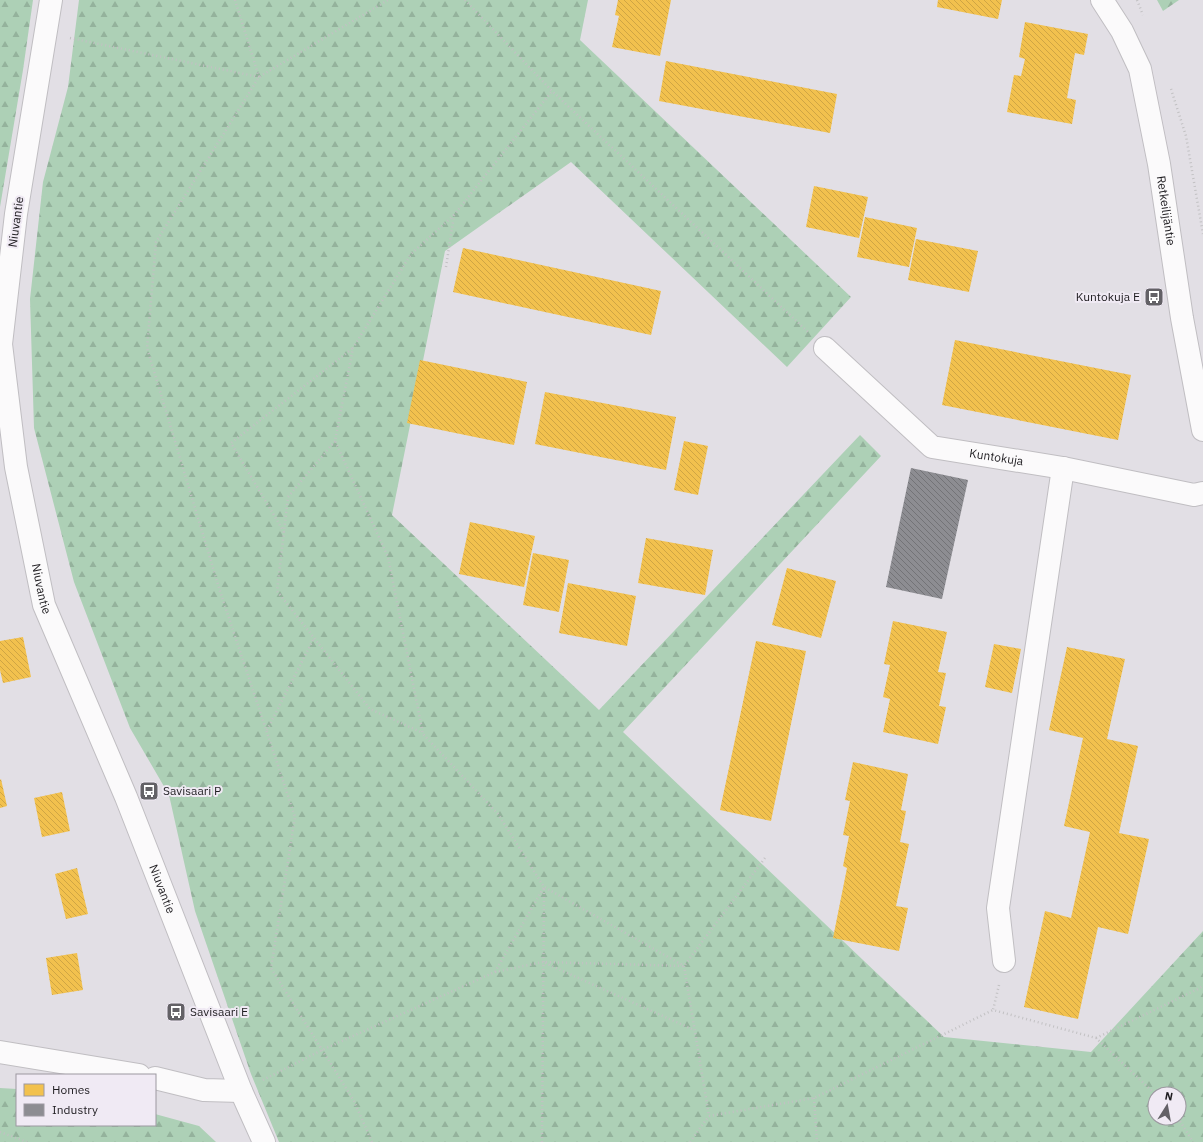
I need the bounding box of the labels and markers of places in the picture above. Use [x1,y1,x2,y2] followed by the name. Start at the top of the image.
[1143,286,1165,308] bus stop icon: Kuntokuja E
[1076,289,1140,304] place label: Kuntokuja E
[138,780,160,802] bus stop icon: Savisaari P
[163,783,221,798] place label: Savisaari P
[165,1001,187,1023] bus stop icon: Savisaari E
[190,1004,248,1019] place label: Savisaari E

